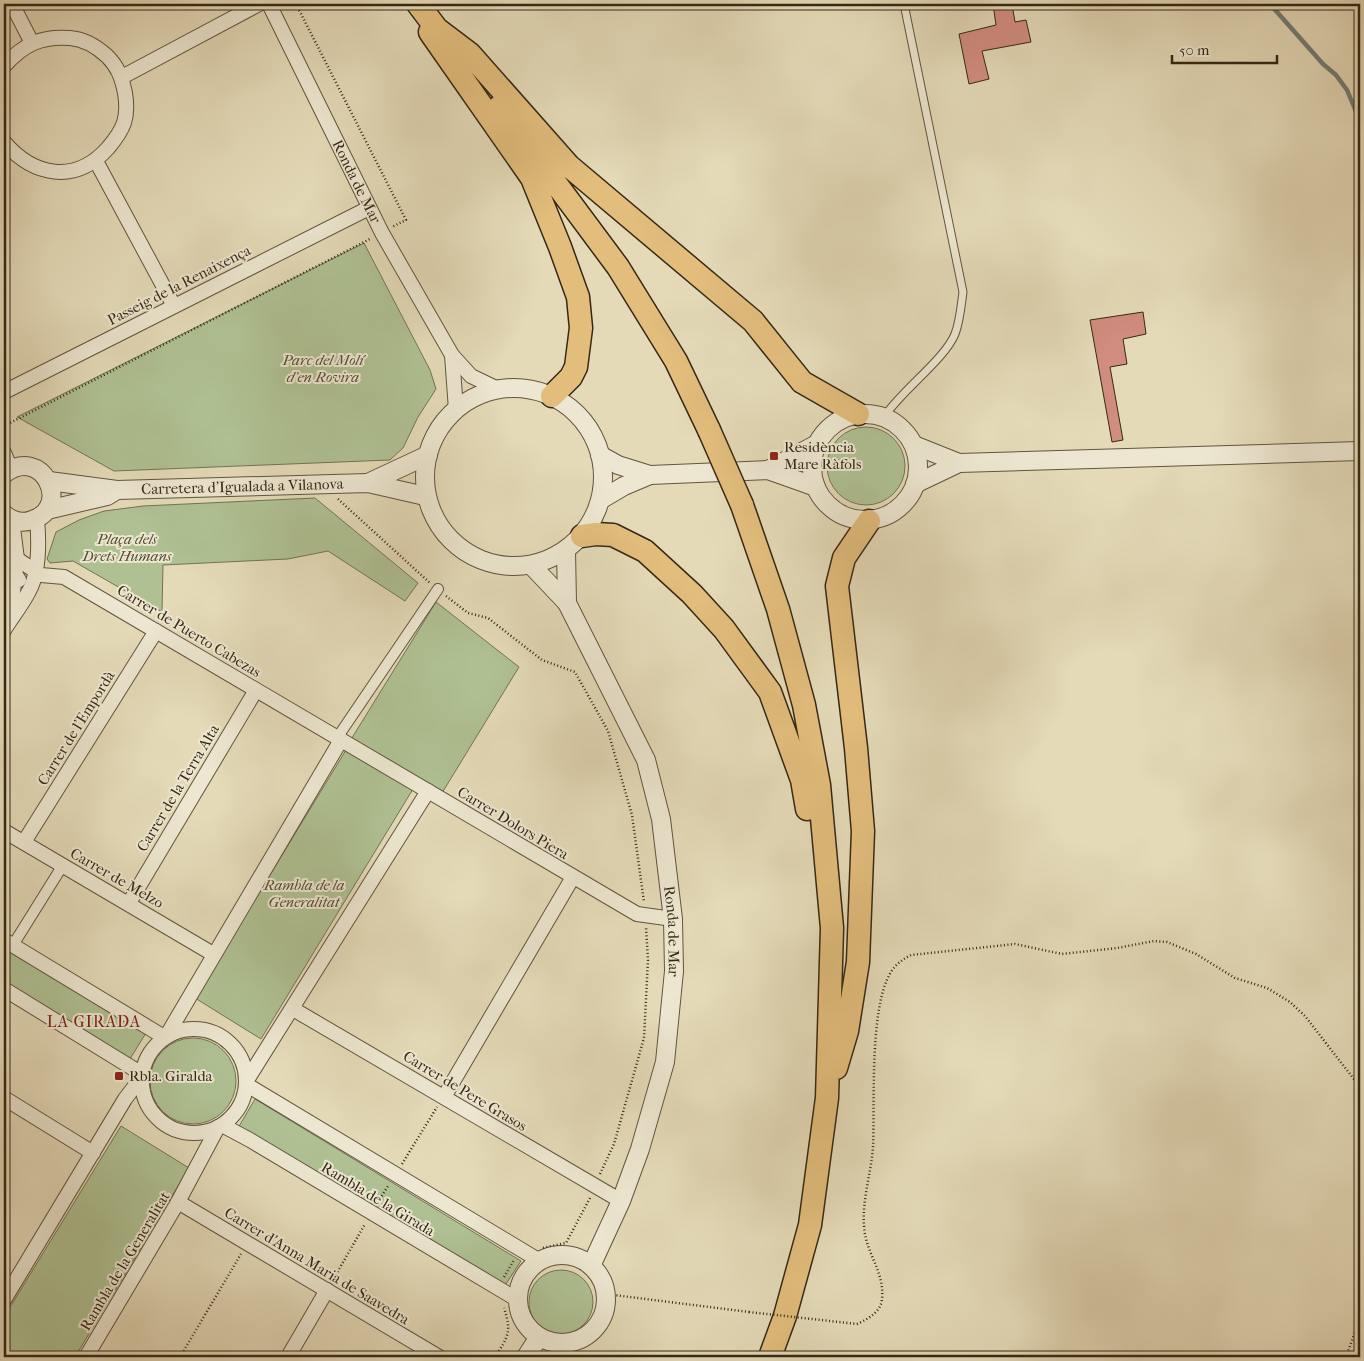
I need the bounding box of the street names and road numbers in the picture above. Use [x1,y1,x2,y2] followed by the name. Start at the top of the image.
[328,137,385,227] street label: Ronda de Mar
[104,241,255,329] street label: Passeig de la Renaixença
[141,475,345,498] street label: Carretera d'Igualada a Vilanova
[114,581,265,681] street label: Carrer de Puerto Cabezas
[34,667,119,789] street label: Carrer de l'Empordà
[133,720,224,855] street label: Carrer de la Terra Alta
[454,783,573,864] street label: Carrer Dolors Piera
[67,844,167,912] street label: Carrer de Melzo
[660,885,683,978] street label: Ronda de Mar
[400,1047,531,1135] street label: Carrer de Pere Grasos
[318,1158,439,1240] street label: Rambla de la Girada
[76,1188,174,1334] street label: Rambla de la Generalitat
[221,1204,414,1329] street label: Carrer d'Anna Maria de Saavedra

